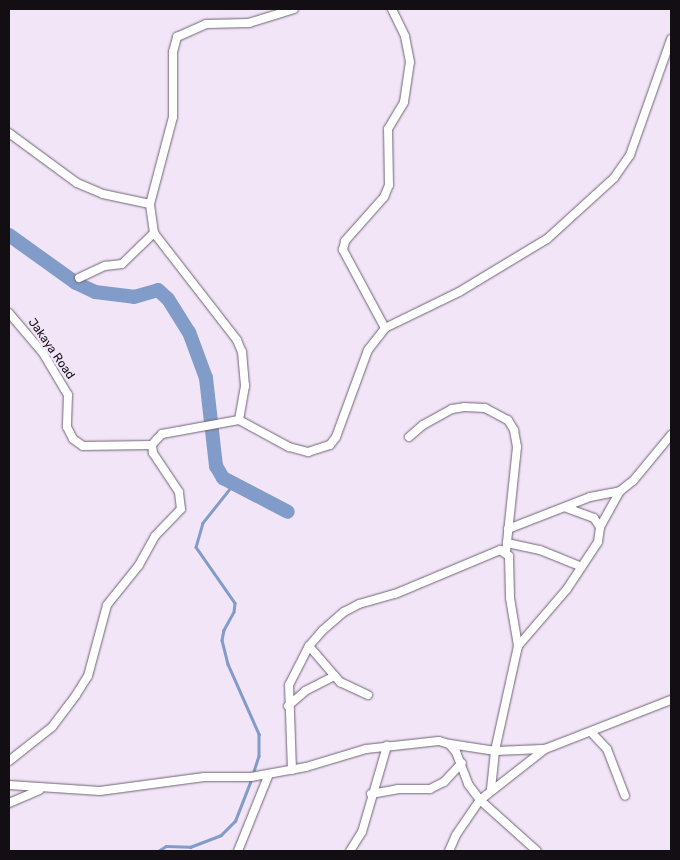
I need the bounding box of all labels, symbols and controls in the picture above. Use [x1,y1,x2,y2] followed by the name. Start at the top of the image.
[25,316,77,382] street label: Jakaya Road

